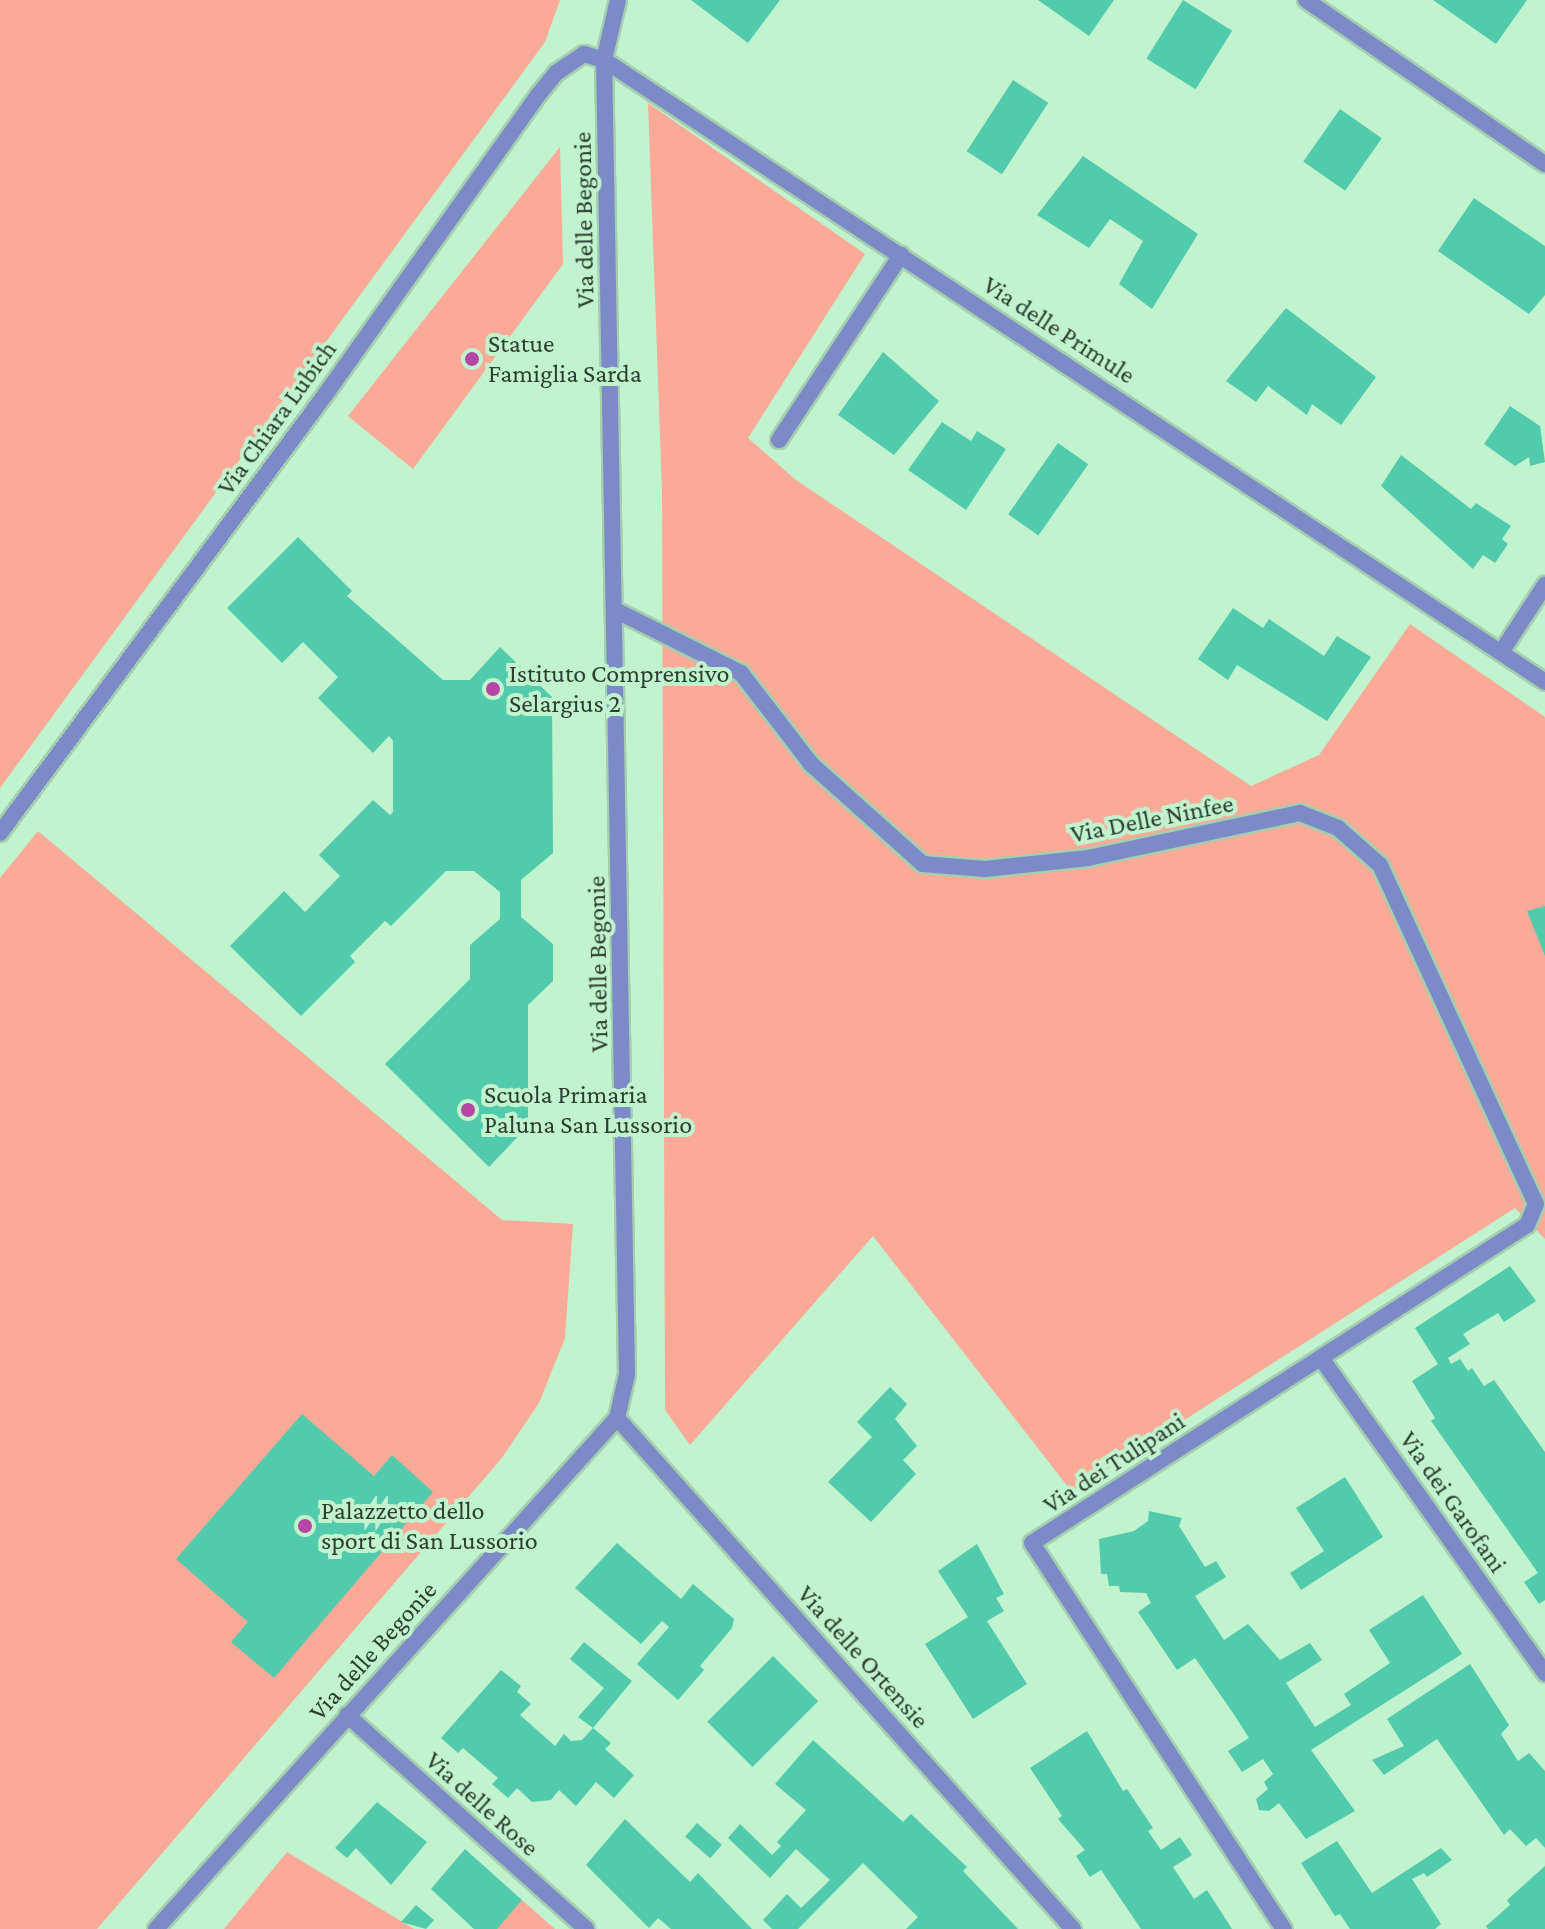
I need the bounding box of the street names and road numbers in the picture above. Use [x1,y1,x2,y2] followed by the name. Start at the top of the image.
[567,132,601,308] street label: Via delle Begonie
[977,269,1141,391] street label: Via delle Primule
[211,335,343,501] street label: Via Chiara Lubich
[1068,788,1236,850] street label: Via Delle Ninfee
[581,876,615,1052] street label: Via delle Begonie
[1037,1406,1191,1520] street label: Via dei Tulipani
[1393,1425,1513,1579] street label: Via dei Garofani
[302,1575,444,1727] street label: Via delle Begonie
[790,1579,936,1735] street label: Via delle Ortensie
[419,1745,545,1863] street label: Via delle Rose

